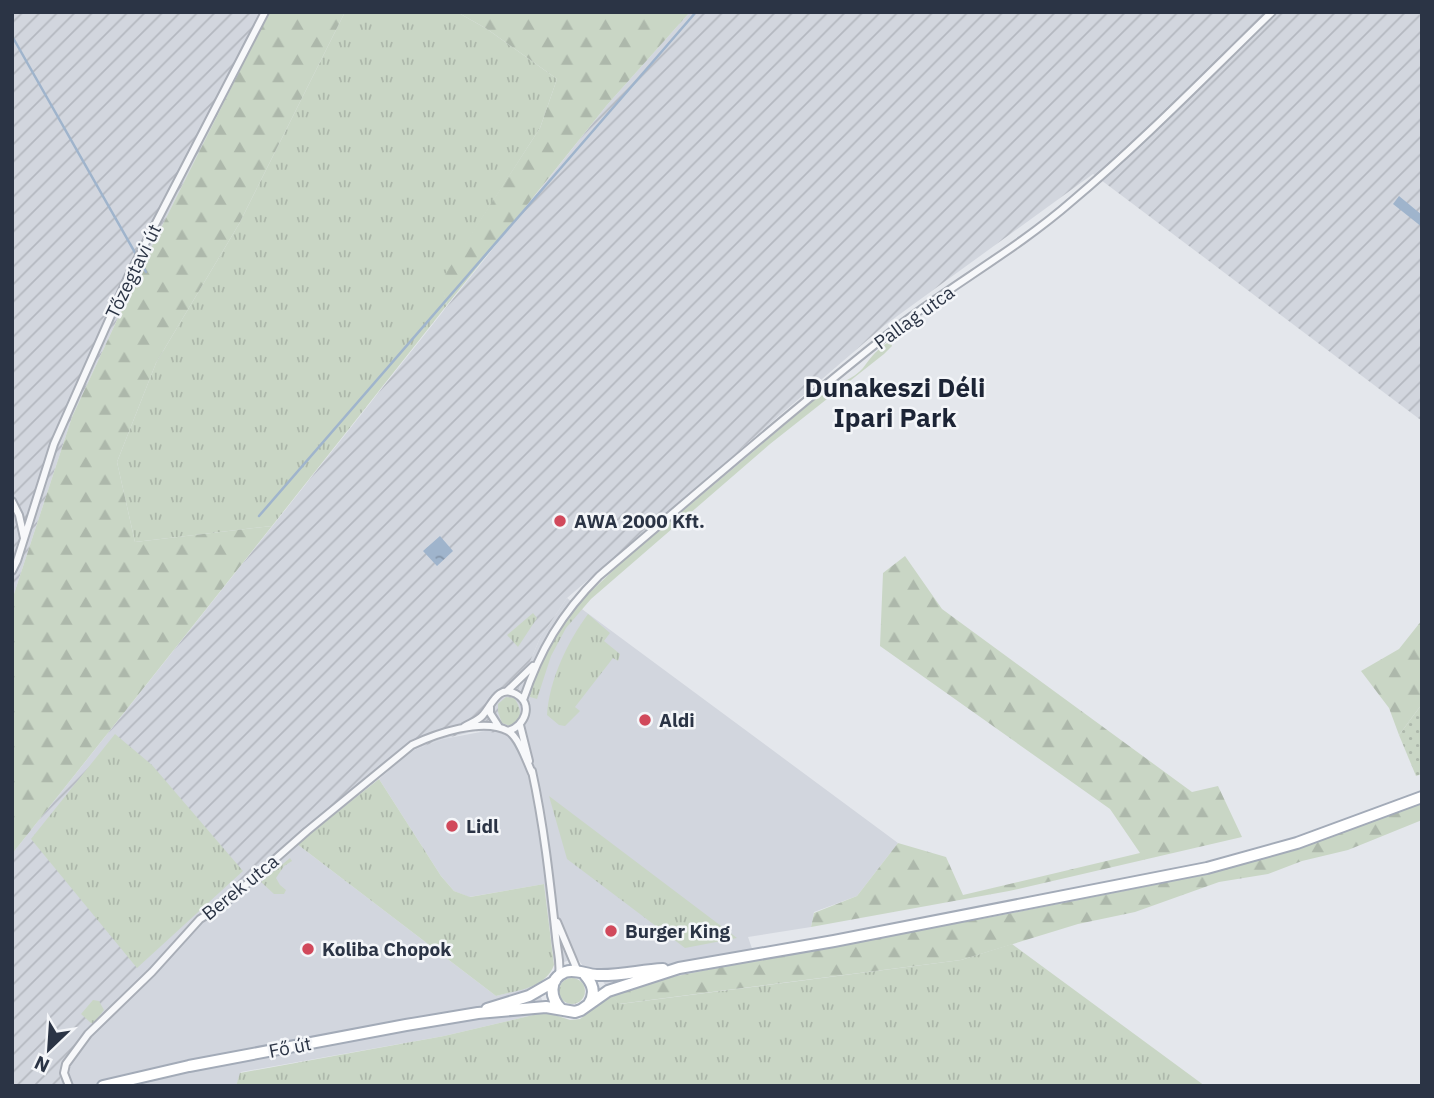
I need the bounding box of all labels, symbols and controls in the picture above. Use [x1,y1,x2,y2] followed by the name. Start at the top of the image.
[100,220,166,322] street label: Tőzegtavi út
[869,280,959,354] street label: Pallag utca
[805,370,985,434] district label: Dunakeszi Déli Ipari Park
[574,509,705,533] place label: AWA 2000 Kft.
[552,513,568,529] marker: AWA 2000 Kft.
[659,708,695,732] place label: Aldi
[637,712,653,728] marker: Aldi
[466,814,499,838] place label: Lidl
[444,818,460,834] marker: Lidl
[197,849,283,925] street label: Berek utca
[625,919,731,943] place label: Burger King
[603,923,619,939] marker: Burger King
[322,937,451,961] place label: Koliba Chopok
[300,941,316,957] marker: Koliba Chopok
[14,1014,84,1084] north arrow
[267,1031,313,1063] street label: Fő út
[31,1051,53,1078] text: N

